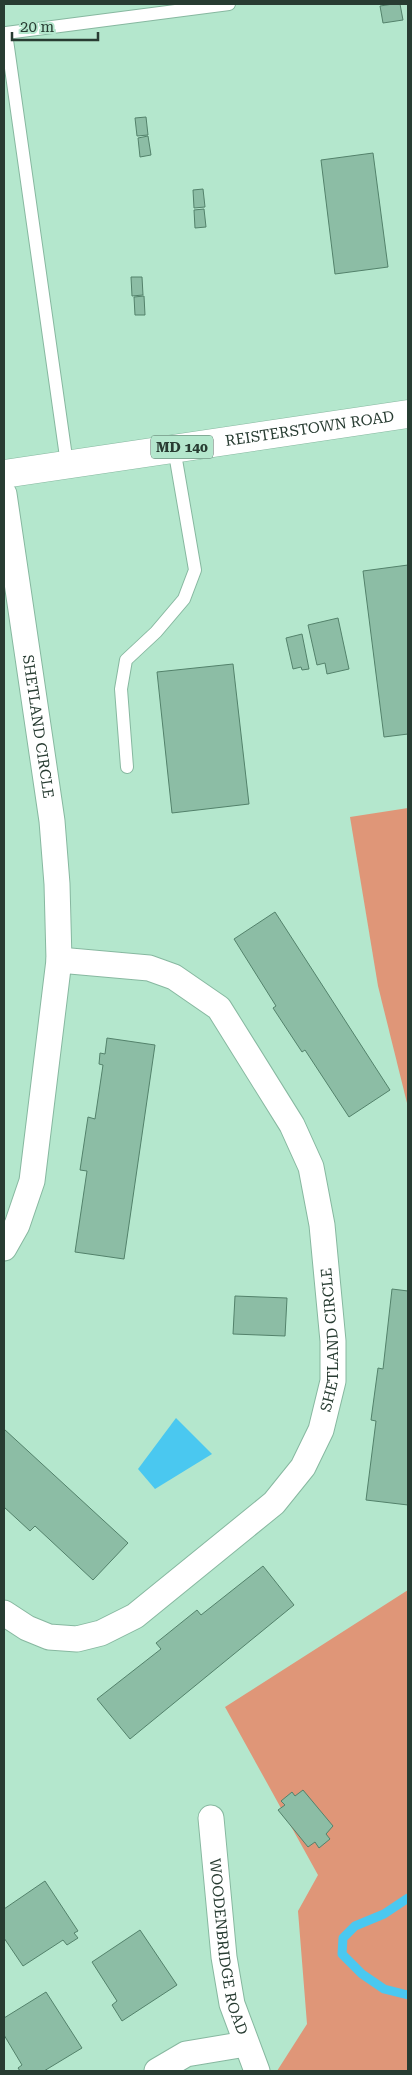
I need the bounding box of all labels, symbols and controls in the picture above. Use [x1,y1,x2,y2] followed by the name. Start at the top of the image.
[12,10,99,42] scale bar
[20,18,55,36] text: 20 m
[224,407,395,450] street label: REISTERSTOWN ROAD
[151,436,213,458] road number: MD 140
[19,653,58,800] street label: SHETLAND CIRCLE
[317,1267,342,1414] street label: SHETLAND CIRCLE
[206,1857,252,2037] street label: WOODENBRIDGE ROAD

